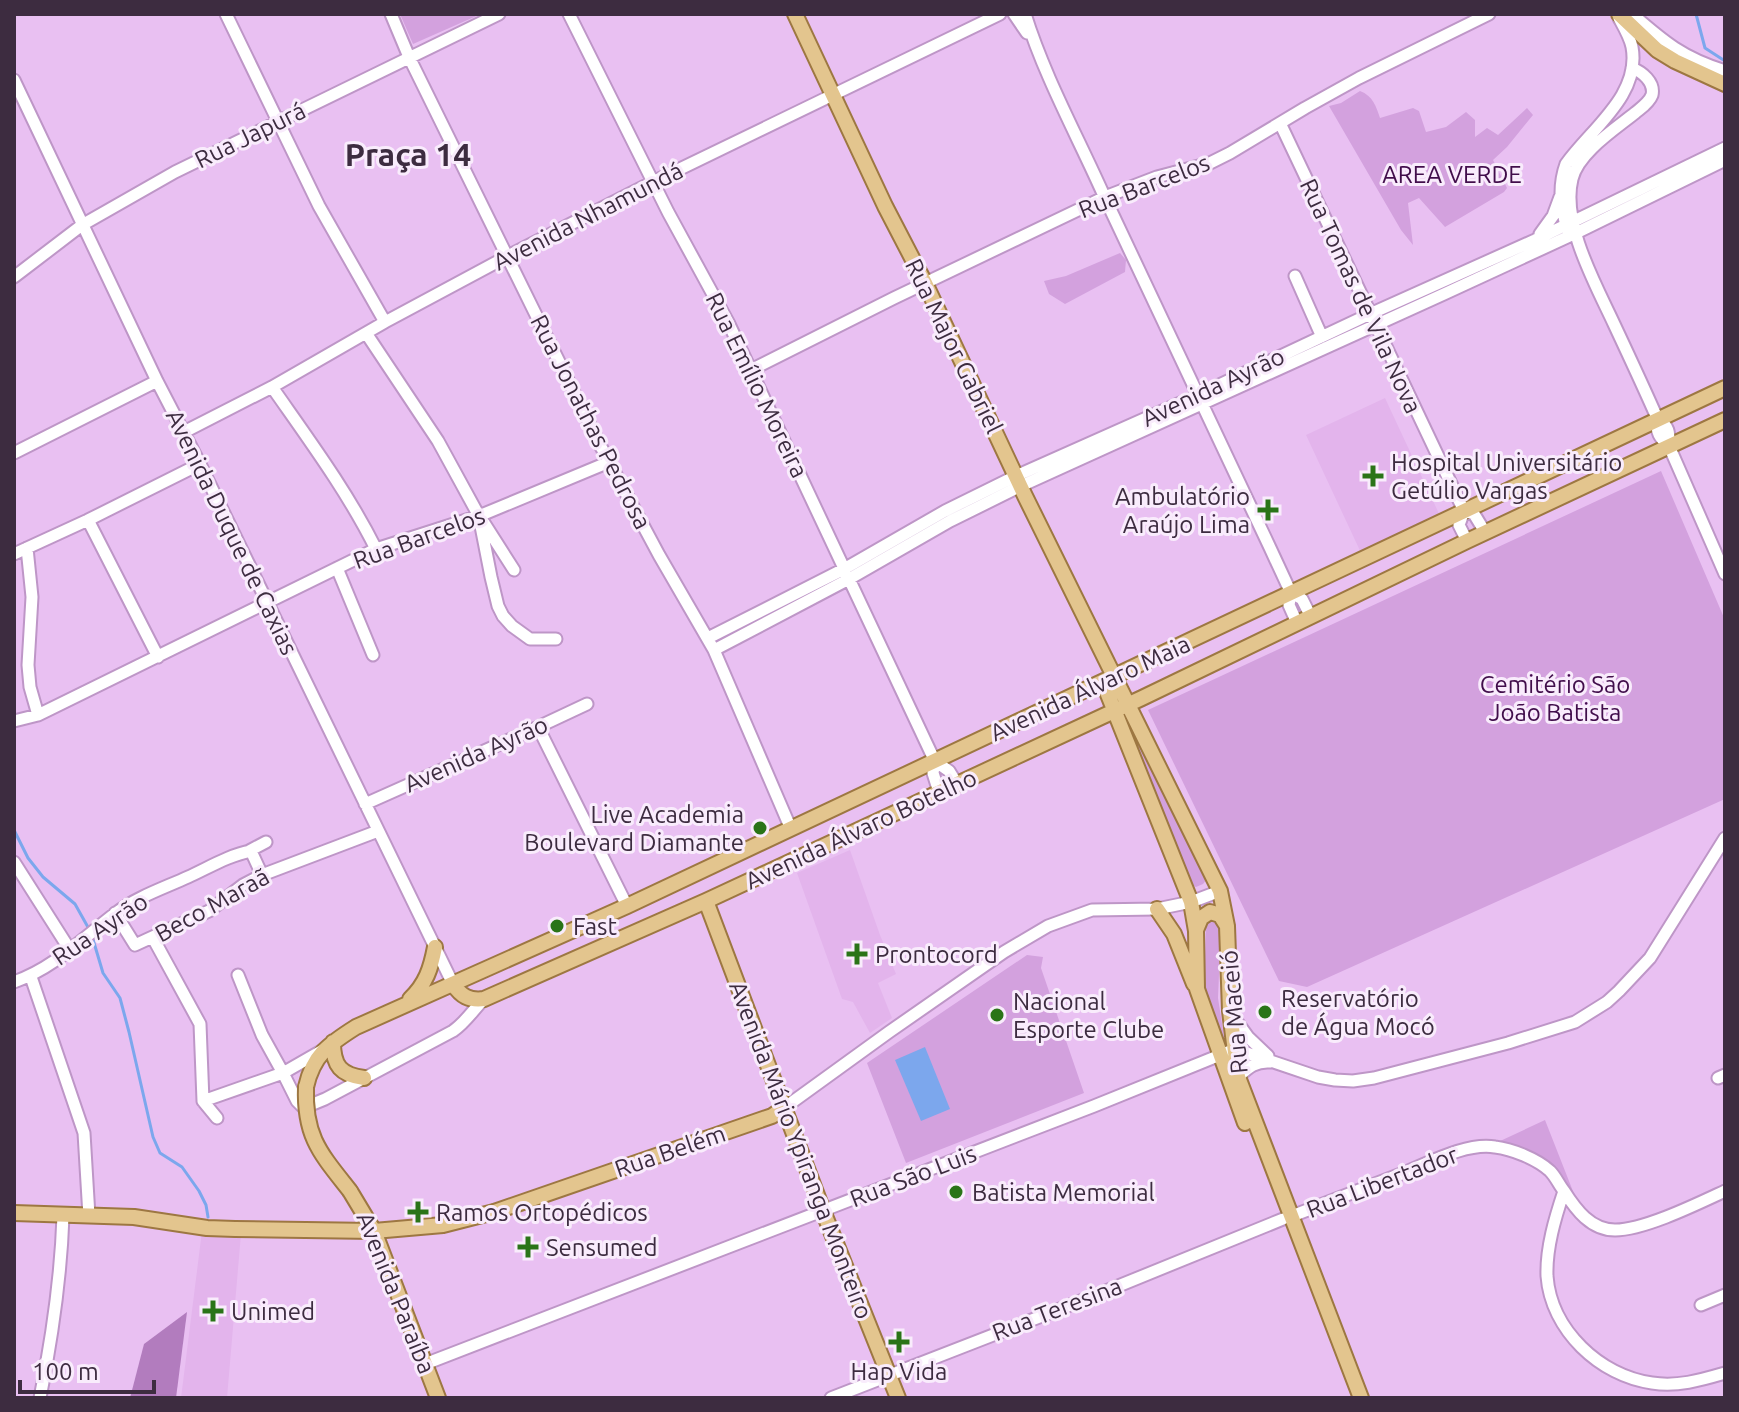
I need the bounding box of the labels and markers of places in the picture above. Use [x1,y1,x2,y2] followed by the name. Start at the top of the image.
[1391,449,1622,504] place label: Hospital Universitário Getúlio Vargas
[1362,465,1384,487] marker: Hospital Universitário Getúlio Vargas
[1115,483,1250,538] place label: Ambulatório Araújo Lima
[1257,499,1279,521] marker: Ambulatório Araújo Lima
[524,801,744,856] place label: Live Academia Boulevard Diamante
[751,819,769,837] marker: Live Academia Boulevard Diamante
[573,913,617,940] place label: Fast
[548,917,566,935] marker: Fast
[875,941,998,968] place label: Prontocord
[846,943,868,965] marker: Prontocord
[1281,985,1435,1040] place label: Reservatório de Água Mocó
[1013,988,1164,1043] place label: Nacional Esporte Clube
[1256,1003,1274,1021] marker: Reservatório de Água Mocó
[988,1006,1006,1024] marker: Nacional Esporte Clube
[972,1179,1155,1206] place label: Batista Memorial
[947,1183,965,1201] marker: Batista Memorial
[436,1199,648,1226] place label: Ramos Ortopédicos
[407,1201,429,1223] marker: Ramos Ortopédicos
[546,1234,658,1261] place label: Sensumed
[517,1236,539,1258] marker: Sensumed
[231,1298,315,1325] place label: Unimed
[202,1300,224,1322] marker: Unimed
[888,1331,910,1353] marker: Hap Vida
[851,1358,947,1385] place label: Hap Vida

